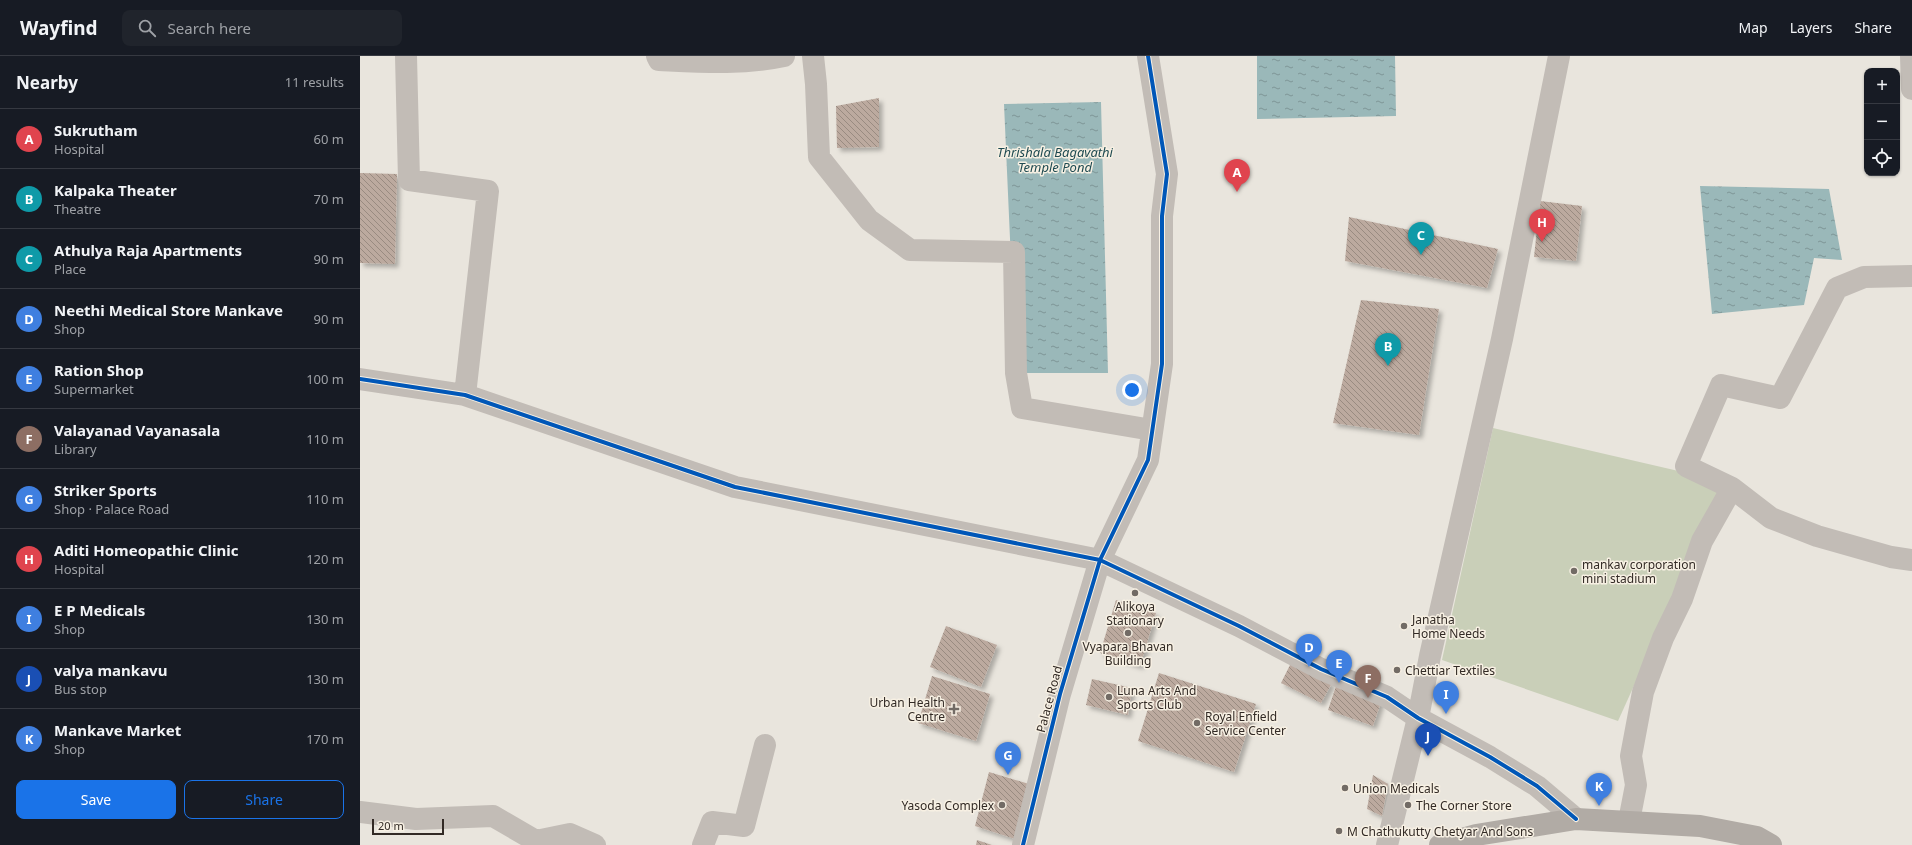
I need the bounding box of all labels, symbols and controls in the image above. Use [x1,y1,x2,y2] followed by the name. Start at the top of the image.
[122,10,402,46] search box
[20,15,98,41] text: Wayfind
[136,17,158,39] icon: search
[168,18,251,38] text: Search here
[1739,18,1768,37] text: Map
[1790,18,1832,37] text: Layers
[1854,18,1892,37] text: Share
[1864,68,1900,176] map controls
[1864,68,1900,104] button: +
[16,71,78,94] text: Nearby
[285,73,344,91] text: 11 results
[1864,104,1900,140] button: −
[54,120,138,140] text: Sukrutham
[25,130,34,148] text: A
[314,130,344,148] text: 60 m
[54,140,104,158] text: Hospital
[1864,140,1900,176] button: locate
[997,143,1114,176] water label: Thrishala Bagavathi Temple Pond
[1224,159,1250,192] pin: A
[54,180,177,200] text: Kalpaka Theater
[25,190,33,208] text: B
[314,190,344,208] text: 70 m
[54,200,101,218] text: Theatre
[1529,209,1555,242] pin: H
[1408,222,1434,255] pin: C
[54,240,242,260] text: Athulya Raja Apartments
[25,250,33,268] text: C
[314,250,344,268] text: 90 m
[54,260,86,278] text: Place
[54,300,283,320] text: Neethi Medical Store Mankave
[24,310,34,328] text: D
[314,310,344,328] text: 90 m
[54,320,85,338] text: Shop
[1375,333,1401,366] pin: B
[54,360,144,380] text: Ration Shop
[25,370,33,388] text: E
[306,370,344,388] text: 100 m
[54,380,134,398] text: Supermarket
[1122,380,1142,400] your location
[54,420,220,440] text: Valayanad Vayanasala
[25,430,33,448] text: F
[306,430,344,448] text: 110 m
[54,440,97,458] text: Library
[54,480,157,500] text: Striker Sports
[24,490,34,508] text: G
[306,490,344,508] text: 110 m
[54,500,169,518] text: Shop · Palace Road
[54,540,238,560] text: Aditi Homeopathic Clinic
[24,550,34,568] text: H
[306,550,344,568] text: 120 m
[1582,556,1696,587] place label: mankav corporation mini stadium
[54,560,104,578] text: Hospital
[1569,566,1579,576] marker: mankav corporation mini stadium
[1130,588,1140,598] marker: Alikoya Stationary
[1106,598,1165,629] place label: Alikoya Stationary
[54,600,145,620] text: E P Medicals
[26,610,32,628] text: I
[306,610,344,628] text: 130 m
[1411,611,1485,642] place label: Janatha Home Needs
[54,620,85,638] text: Shop
[1399,621,1409,631] marker: Janatha Home Needs
[1123,628,1133,638] marker: Vyapara Bhavan Building
[1296,634,1322,667] pin: D
[1083,638,1173,669] place label: Vyapara Bhavan Building
[1326,650,1352,683] pin: E
[54,660,167,680] text: valya mankavu
[1405,662,1495,679] place label: Chettiar Textiles
[1032,664,1066,734] street label: Palace Road
[1355,665,1381,698] pin: F
[1392,665,1402,675] marker: Chettiar Textiles
[27,670,31,688] text: J
[306,670,344,688] text: 130 m
[54,680,107,698] text: Bus stop
[1433,681,1459,714] pin: I
[1117,682,1196,713] place label: Luna Arts And Sports Club
[1104,692,1114,702] marker: Luna Arts And Sports Club
[869,694,945,725] place label: Urban Health Centre
[948,703,960,715] marker: Urban Health Centre
[1205,708,1286,739] place label: Royal Enfield Service Center
[1192,718,1202,728] marker: Royal Enfield Service Center
[54,720,181,740] text: Mankave Market
[1415,723,1441,756] pin: J
[25,730,33,748] text: K
[306,730,344,748] text: 170 m
[54,740,85,758] text: Shop
[995,742,1021,775] pin: G
[1586,773,1612,806] pin: K
[16,780,176,819] button: Save
[184,780,344,819] button: Share
[1353,780,1440,797] place label: Union Medicals
[1340,783,1350,793] marker: Union Medicals
[901,797,995,814] place label: Yasoda Complex
[1416,797,1512,814] place label: The Corner Store
[997,800,1007,810] marker: Yasoda Complex
[1403,800,1413,810] marker: The Corner Store
[372,817,444,836] scale bar
[378,818,404,833] text: 20 m
[1347,823,1534,840] place label: M Chathukutty Chetyar And Sons
[1334,826,1344,836] marker: M Chathukutty Chetyar And Sons

